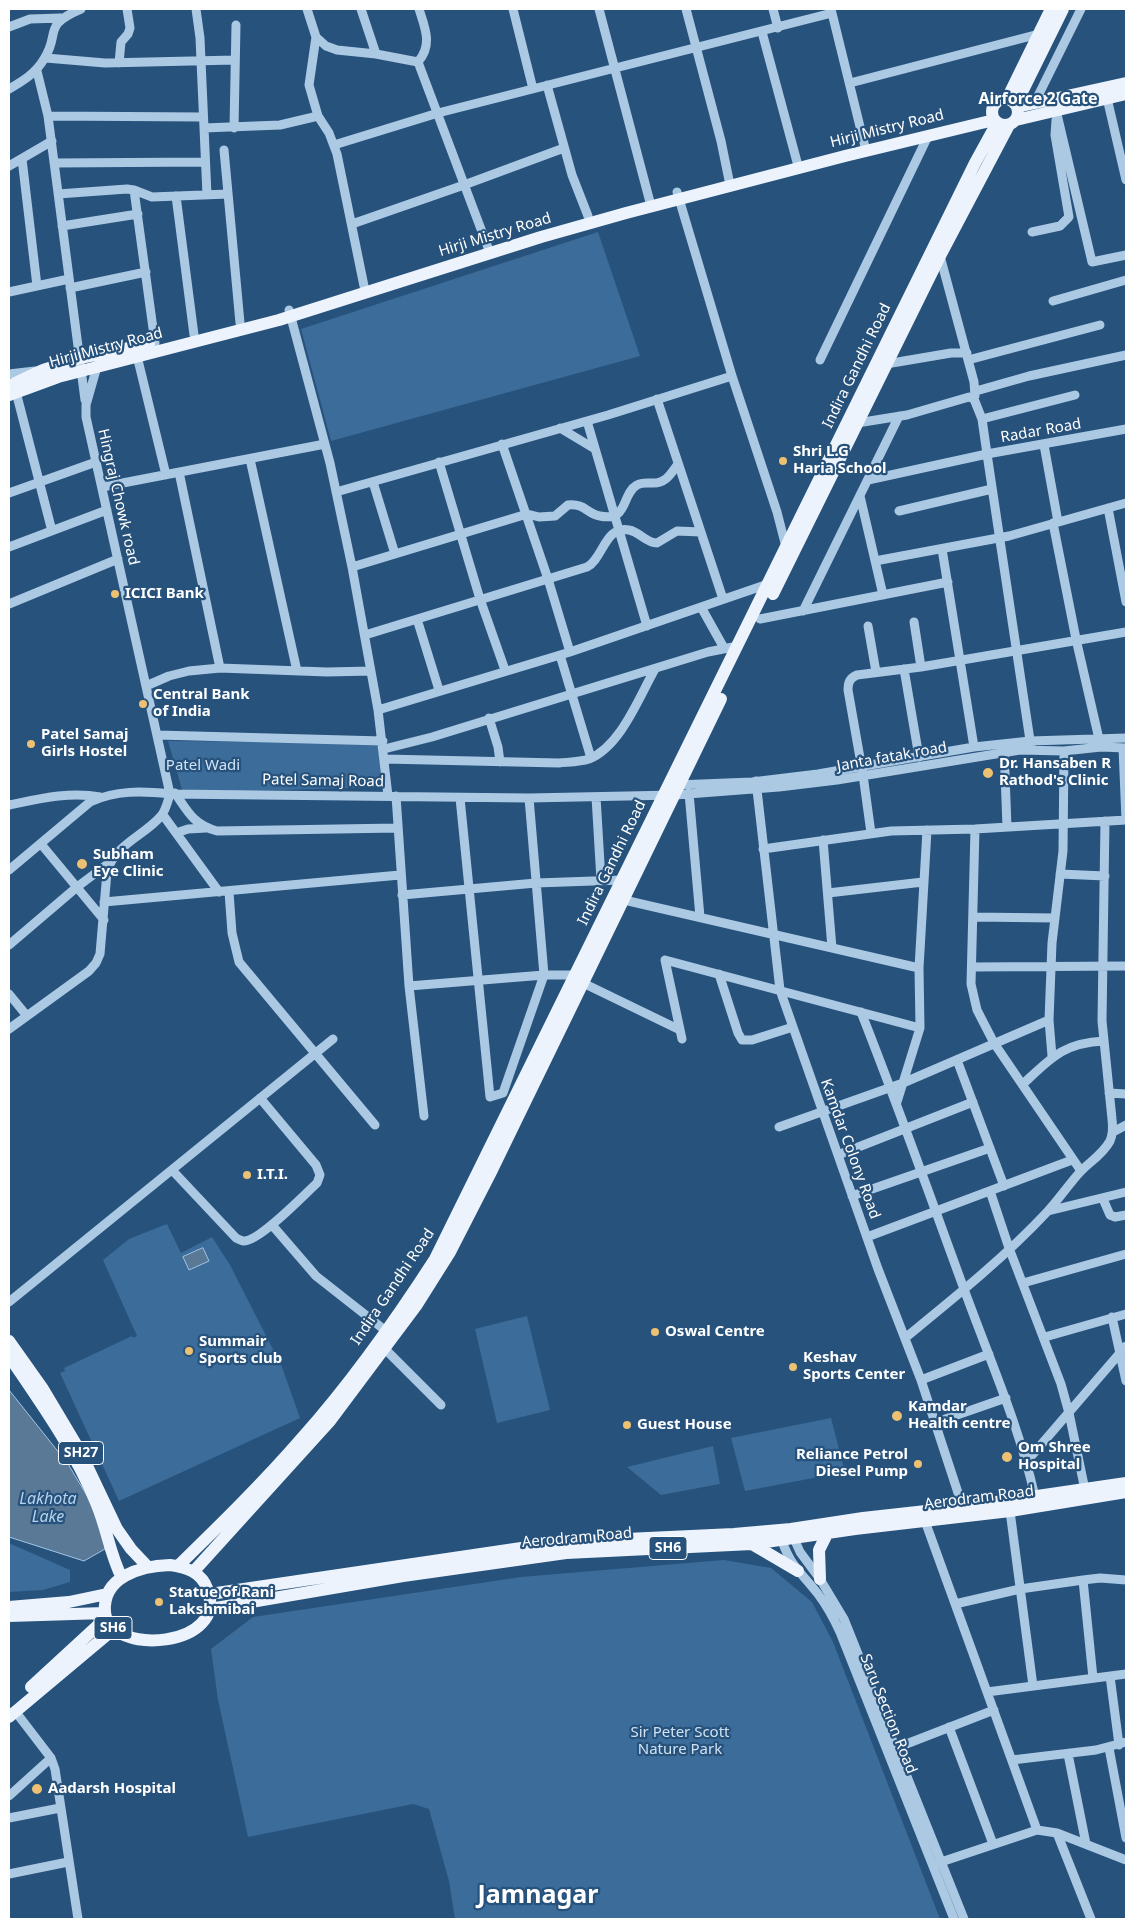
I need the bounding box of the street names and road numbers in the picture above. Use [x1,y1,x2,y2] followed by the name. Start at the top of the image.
[828,106,946,152] street label: Hirji Mistry Road
[437,209,553,261] street label: Hirji Mistry Road
[819,301,895,431] street label: Indira Gandhi Road
[47,324,165,372] street label: Hirji Mistry Road
[999,415,1083,447] street label: Radar Road
[94,427,142,567] street label: Hingraj Chowk road
[836,738,948,776] street label: Janta fatak road
[262,771,384,791] street label: Patel Samaj Road
[574,798,650,928] street label: Indira Gandhi Road
[816,1076,884,1222] street label: Kamdar Colony Road
[347,1225,439,1349] street label: Indira Gandhi Road
[58,1442,104,1465] road number: SH27
[923,1482,1035,1514] street label: Aerodram Road
[521,1524,633,1552] street label: Aerodram Road
[649,1536,687,1560] road number: SH6
[94,1616,132,1640] road number: SH6
[856,1652,920,1776] street label: Saru Section Road

